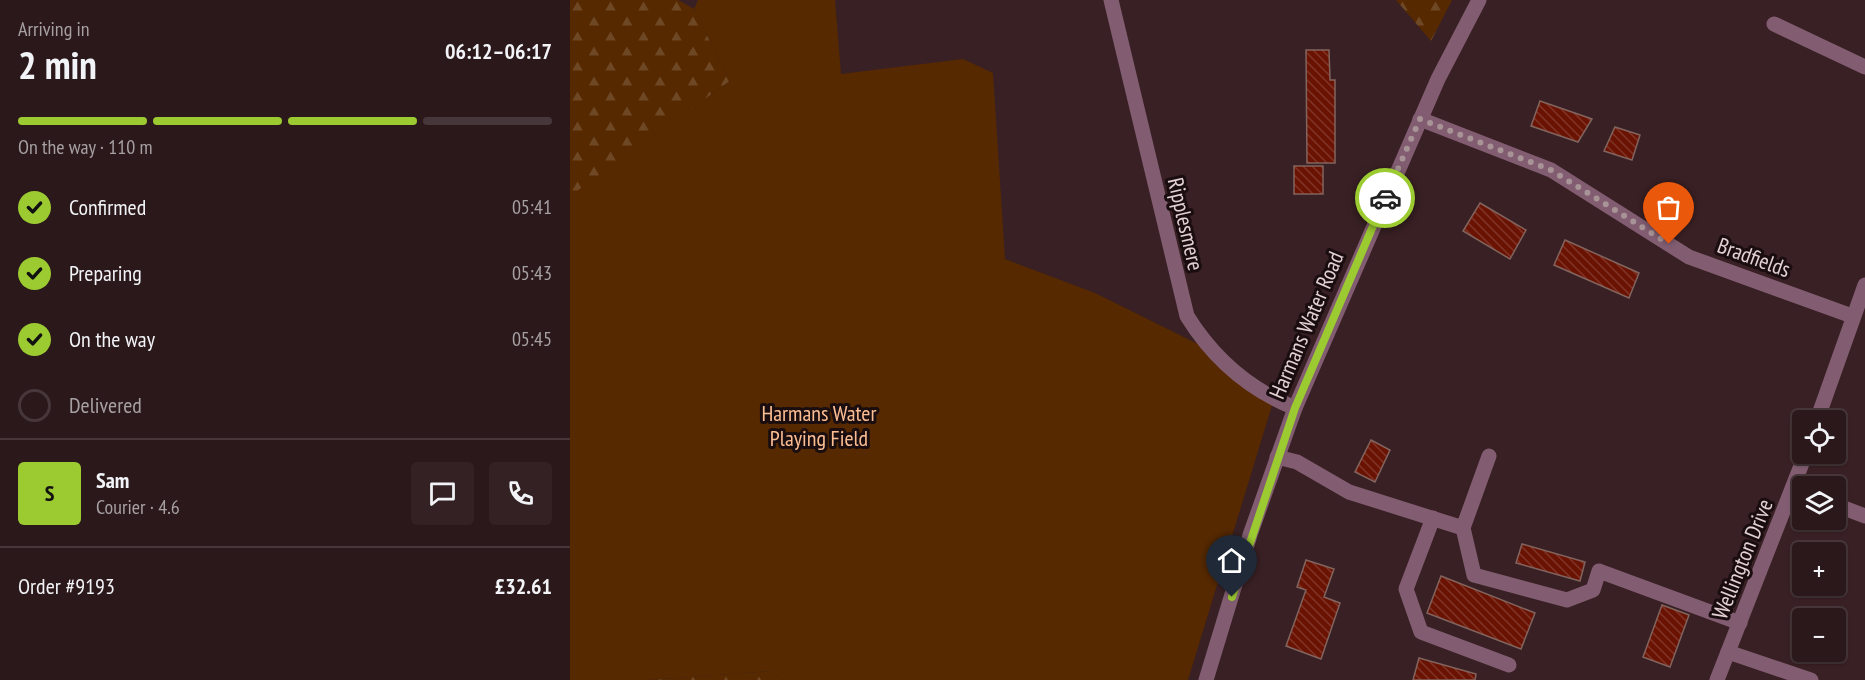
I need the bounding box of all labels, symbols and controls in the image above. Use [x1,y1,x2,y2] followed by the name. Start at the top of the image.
[18,16,90,42] text: Arriving in
[445,37,552,65] text: 06:12–06:17
[18,39,97,90] text: 2 min
[18,134,153,160] text: On the way · 110 m
[1355,168,1415,228] courier
[1162,175,1210,273] street label: Ripplesmere
[1369,182,1402,215] icon: car
[1643,182,1694,244] pin
[18,191,51,224] icon: check
[1652,191,1685,224] icon: bag
[69,193,146,221] text: Confirmed
[512,194,552,220] text: 05:41
[1714,231,1794,283] street label: Bradfields
[1262,247,1350,403] street label: Harmans Water Road
[18,257,51,290] icon: check
[69,259,142,287] text: Preparing
[512,260,552,286] text: 05:43
[18,323,51,356] icon: check
[69,325,155,353] text: On the way
[512,326,552,352] text: 05:45
[69,391,142,419] text: Delivered
[762,399,876,452] park label: Harmans Water Playing Field
[1792,410,1846,662] map controls
[1792,410,1846,464] button: locate
[411,462,474,525] button: chat
[489,462,552,525] button: phone
[96,466,129,494] text: Sam
[1792,476,1846,530] button: layers
[45,479,54,507] text: S
[96,494,180,520] text: Courier · 4.6
[1705,495,1779,623] street label: Wellington Drive
[1206,535,1257,597] pin
[1792,542,1846,596] button: +
[1215,544,1248,577] icon: home
[18,572,115,600] text: Order #9193
[495,572,552,600] text: £32.61
[1792,608,1846,662] button: −

